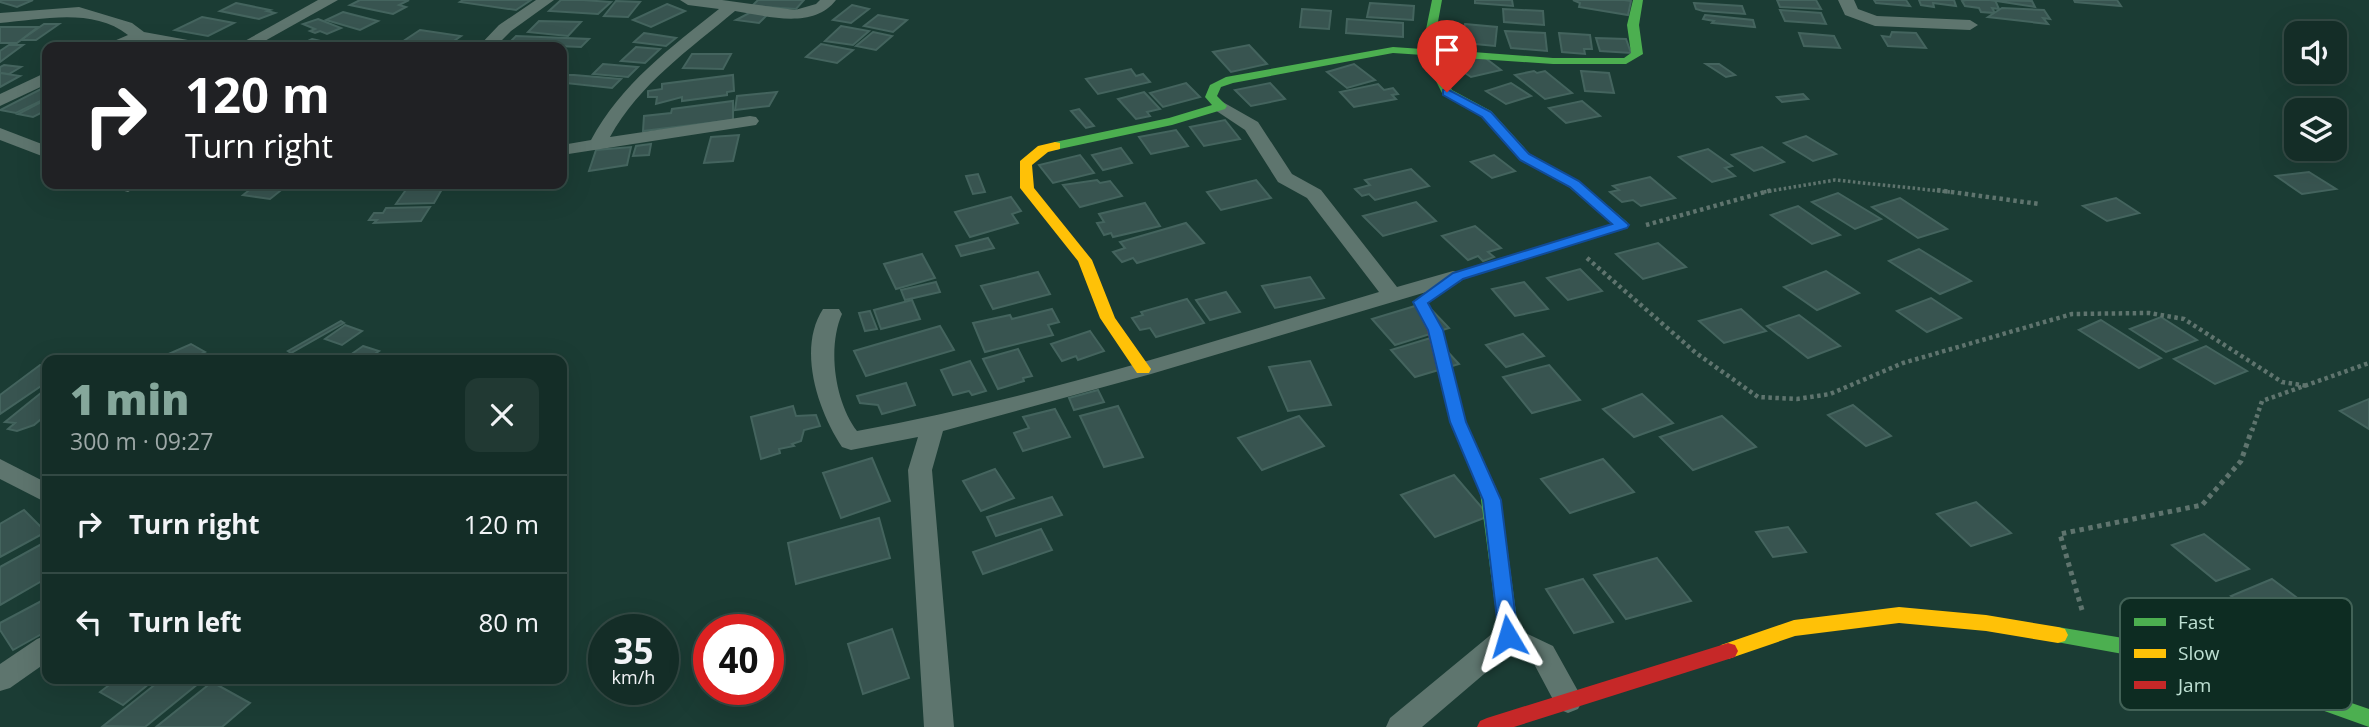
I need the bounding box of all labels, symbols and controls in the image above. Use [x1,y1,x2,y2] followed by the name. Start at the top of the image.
[1417,20,1477,92] pin
[2284,21,2347,161] map controls
[2284,21,2347,84] button: sound
[1428,31,1466,69] icon: arrive
[185,61,330,127] text: 120 m
[70,70,161,161] icon: right
[2284,98,2347,161] button: layers
[185,124,333,167] text: Turn right
[70,370,189,427] text: 1 min
[465,378,539,452] button: close
[70,425,213,457] text: 300 m · 09:27
[70,505,108,543] icon: right
[129,506,260,542] text: Turn right
[464,506,539,542] text: 120 m
[2120,598,2352,710] legend
[1471,599,1545,673] position arrow
[70,603,108,641] icon: left
[129,604,241,640] text: Turn left
[478,604,539,640] text: 80 m
[2178,609,2214,635] text: Fast
[693,614,784,705] speed limit sign: 40
[613,627,654,674] text: 35
[2178,640,2220,666] text: Slow
[612,665,655,689] text: km/h
[2176,672,2211,698] text: Jam

